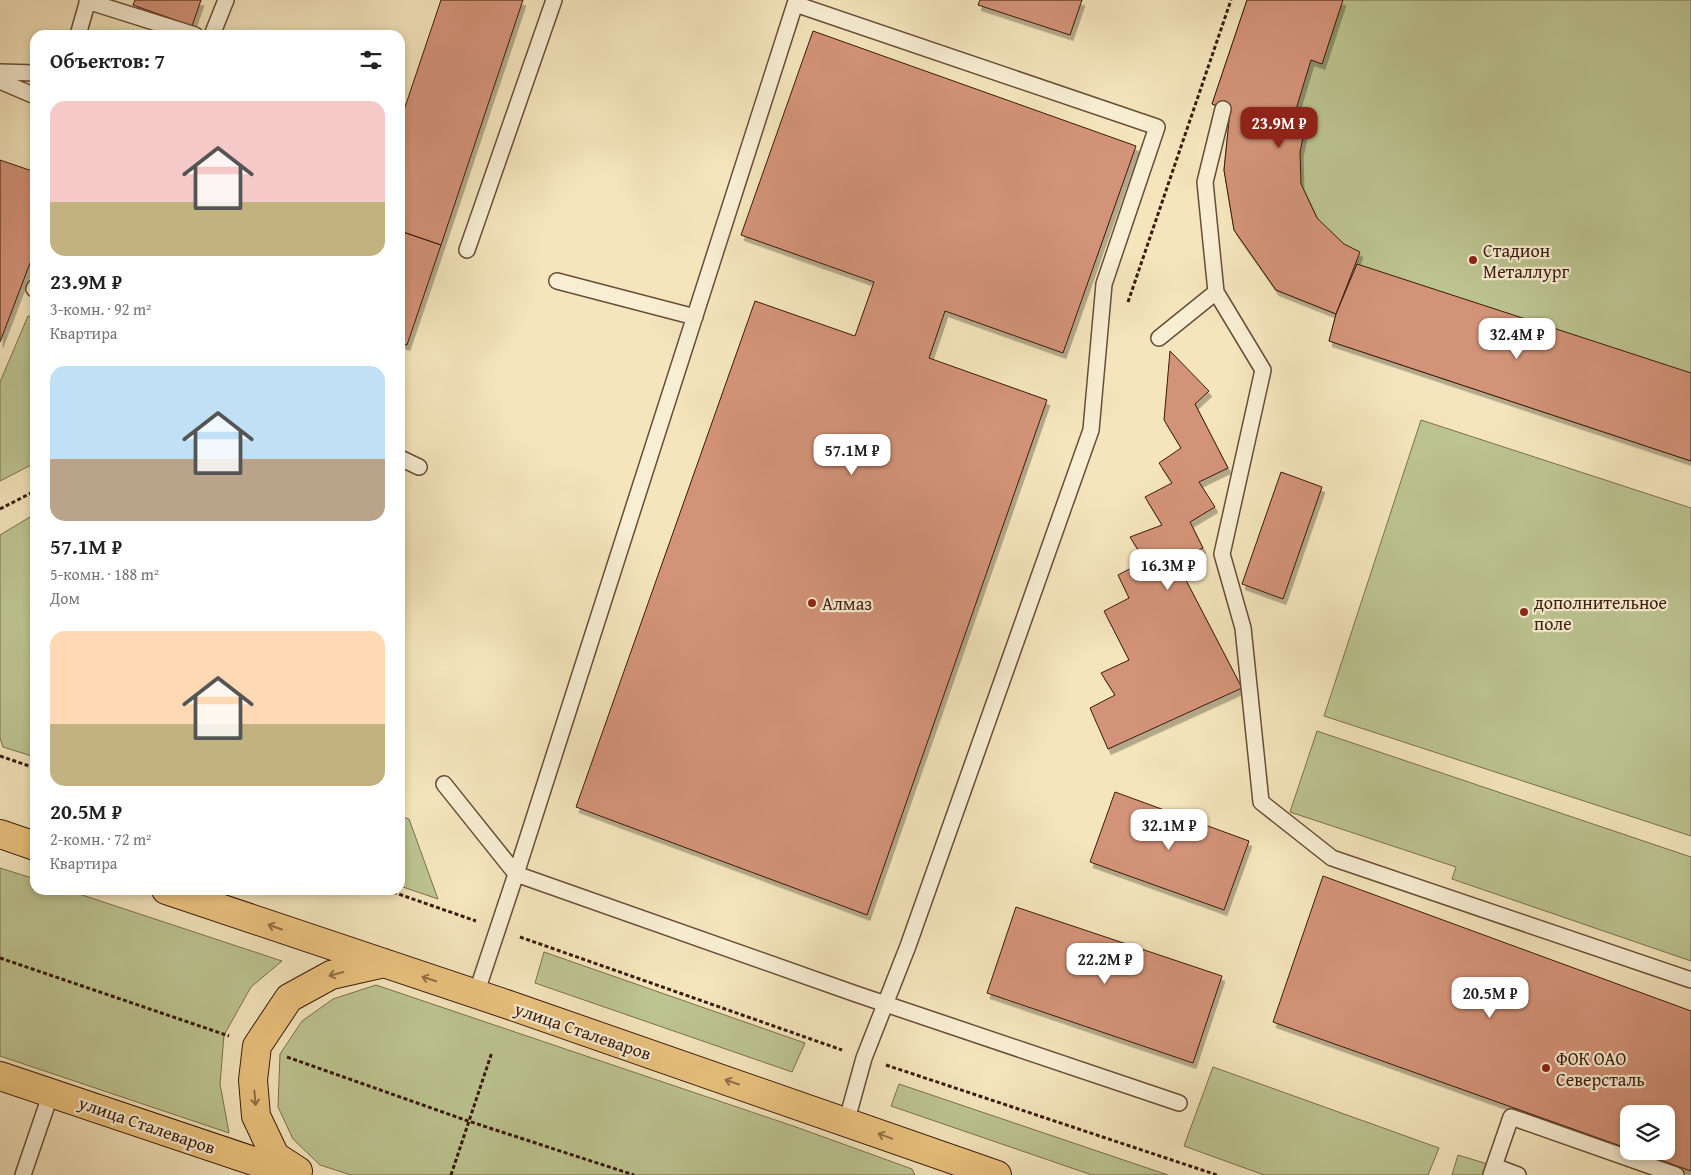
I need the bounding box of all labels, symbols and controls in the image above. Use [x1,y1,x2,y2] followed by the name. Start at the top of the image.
[50,45,165,76] text: Объектов: 7
[357,46,385,74] icon: filters
[1233,106,1325,149] pin: 23.9M ₽
[1252,111,1306,135] text: 23.9M ₽
[173,133,263,223] icon: home
[1483,237,1570,285] place label: Стадион Металлург
[1467,254,1479,266] marker: Стадион Металлург
[50,266,122,297] text: 23.9M ₽
[50,297,151,321] text: 3-комн. · 92 m²
[1471,318,1563,360] pin: 32.4M ₽
[50,321,117,345] text: Квартира
[1490,322,1544,346] text: 32.4M ₽
[173,398,263,488] icon: home
[806,434,898,476] pin: 57.1M ₽
[825,438,879,462] text: 57.1M ₽
[50,531,122,562] text: 57.1M ₽
[1122,548,1214,591] pin: 16.3M ₽
[1141,553,1195,577] text: 16.3M ₽
[50,562,159,586] text: 5-комн. · 188 m²
[50,586,80,610] text: Дом
[1534,589,1667,637] place label: дополнительное поле
[822,590,872,617] place label: Алмаз
[806,597,818,609] marker: Алмаз
[1518,606,1530,618] marker: дополнительное поле
[173,663,263,753] icon: home
[50,796,122,827] text: 20.5M ₽
[1123,808,1215,851] pin: 32.1M ₽
[1142,813,1196,837] text: 32.1M ₽
[50,827,151,851] text: 2-комн. · 72 m²
[50,851,117,875] text: Квартира
[268,922,284,931] one-way arrow
[1059,942,1151,985] pin: 22.2M ₽
[1078,947,1132,971] text: 22.2M ₽
[329,970,345,980] one-way arrow
[422,973,438,983] one-way arrow
[1444,976,1536,1019] pin: 20.5M ₽
[1463,981,1517,1005] text: 20.5M ₽
[510,995,655,1067] street label: улица Сталеваров
[1556,1045,1645,1093] place label: ФОК ОАО Северсталь
[1540,1062,1552,1074] marker: ФОК ОАО Северсталь
[725,1077,740,1086] one-way arrow
[74,1089,219,1161] street label: улица Сталеваров
[250,1089,259,1105] one-way arrow
[1620,1105,1675,1160] map controls
[1620,1105,1675,1160] button: layers
[878,1131,893,1140] one-way arrow

